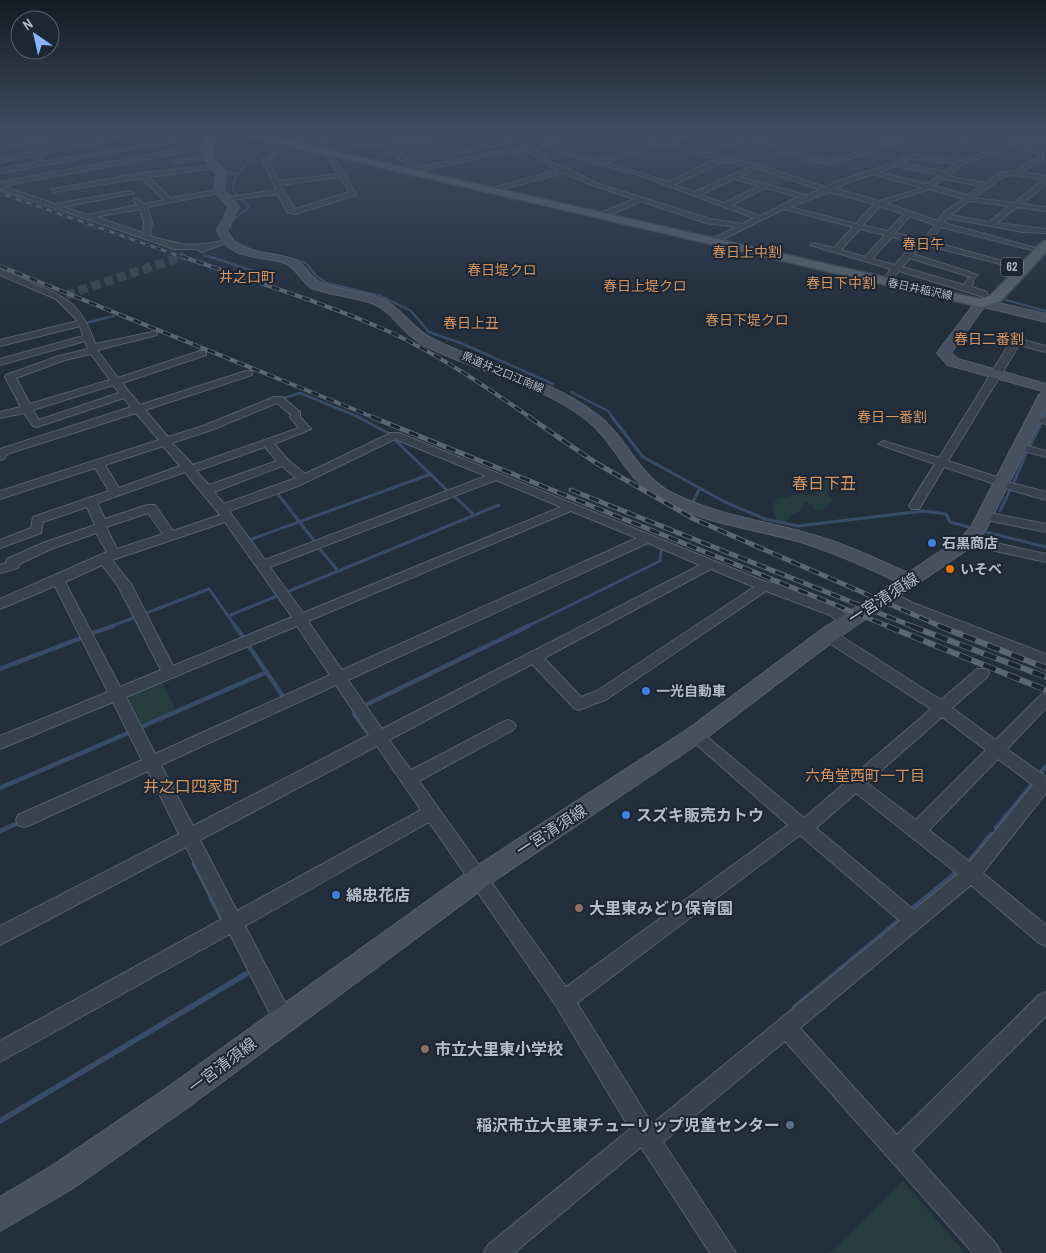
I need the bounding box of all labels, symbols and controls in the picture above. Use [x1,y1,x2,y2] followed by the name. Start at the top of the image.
[10,10,60,60] north arrow
[19,14,36,34] text: N
[902,235,944,253] district label: 春日午
[712,243,782,261] district label: 春日上中割
[1001,258,1023,276] road number: 62
[467,261,537,279] district label: 春日堤クロ
[219,268,275,286] district label: 井之口町
[806,274,876,292] district label: 春日下中割
[886,275,954,303] street label: 春日井稲沢線
[603,277,687,295] district label: 春日上堤クロ
[705,311,789,329] district label: 春日下堤クロ
[443,314,499,332] district label: 春日上丑
[954,330,1024,348] district label: 春日二番割
[460,348,546,396] street label: 県道井之口江南線
[857,408,927,426] district label: 春日一番割
[792,472,856,494] district label: 春日下丑
[942,534,998,552] place label: 石黒商店
[926,537,938,549] marker: 石黒商店
[960,560,1002,578] place label: いそべ
[944,563,956,575] marker: いそべ
[843,567,923,629] street label: 一宮清須線
[656,682,726,700] place label: 一光自動車
[640,685,652,697] marker: 一光自動車
[805,765,925,786] district label: 六角堂西町一丁目
[143,775,239,797] district label: 井之口四家町
[511,799,591,861] street label: 一宮清須線
[636,804,764,826] place label: スズキ販売カトウ
[620,809,632,821] marker: スズキ販売カトウ
[346,884,410,906] place label: 綿忠花店
[330,889,342,901] marker: 綿忠花店
[589,897,733,919] place label: 大里東みどり保育園
[573,902,585,914] marker: 大里東みどり保育園
[183,1032,261,1098] street label: 一宮清須線
[435,1038,563,1060] place label: 市立大里東小学校
[419,1043,431,1055] marker: 市立大里東小学校
[476,1114,780,1136] place label: 稲沢市立大里東チューリップ児童センター
[784,1119,796,1131] marker: 稲沢市立大里東チューリップ児童センター

